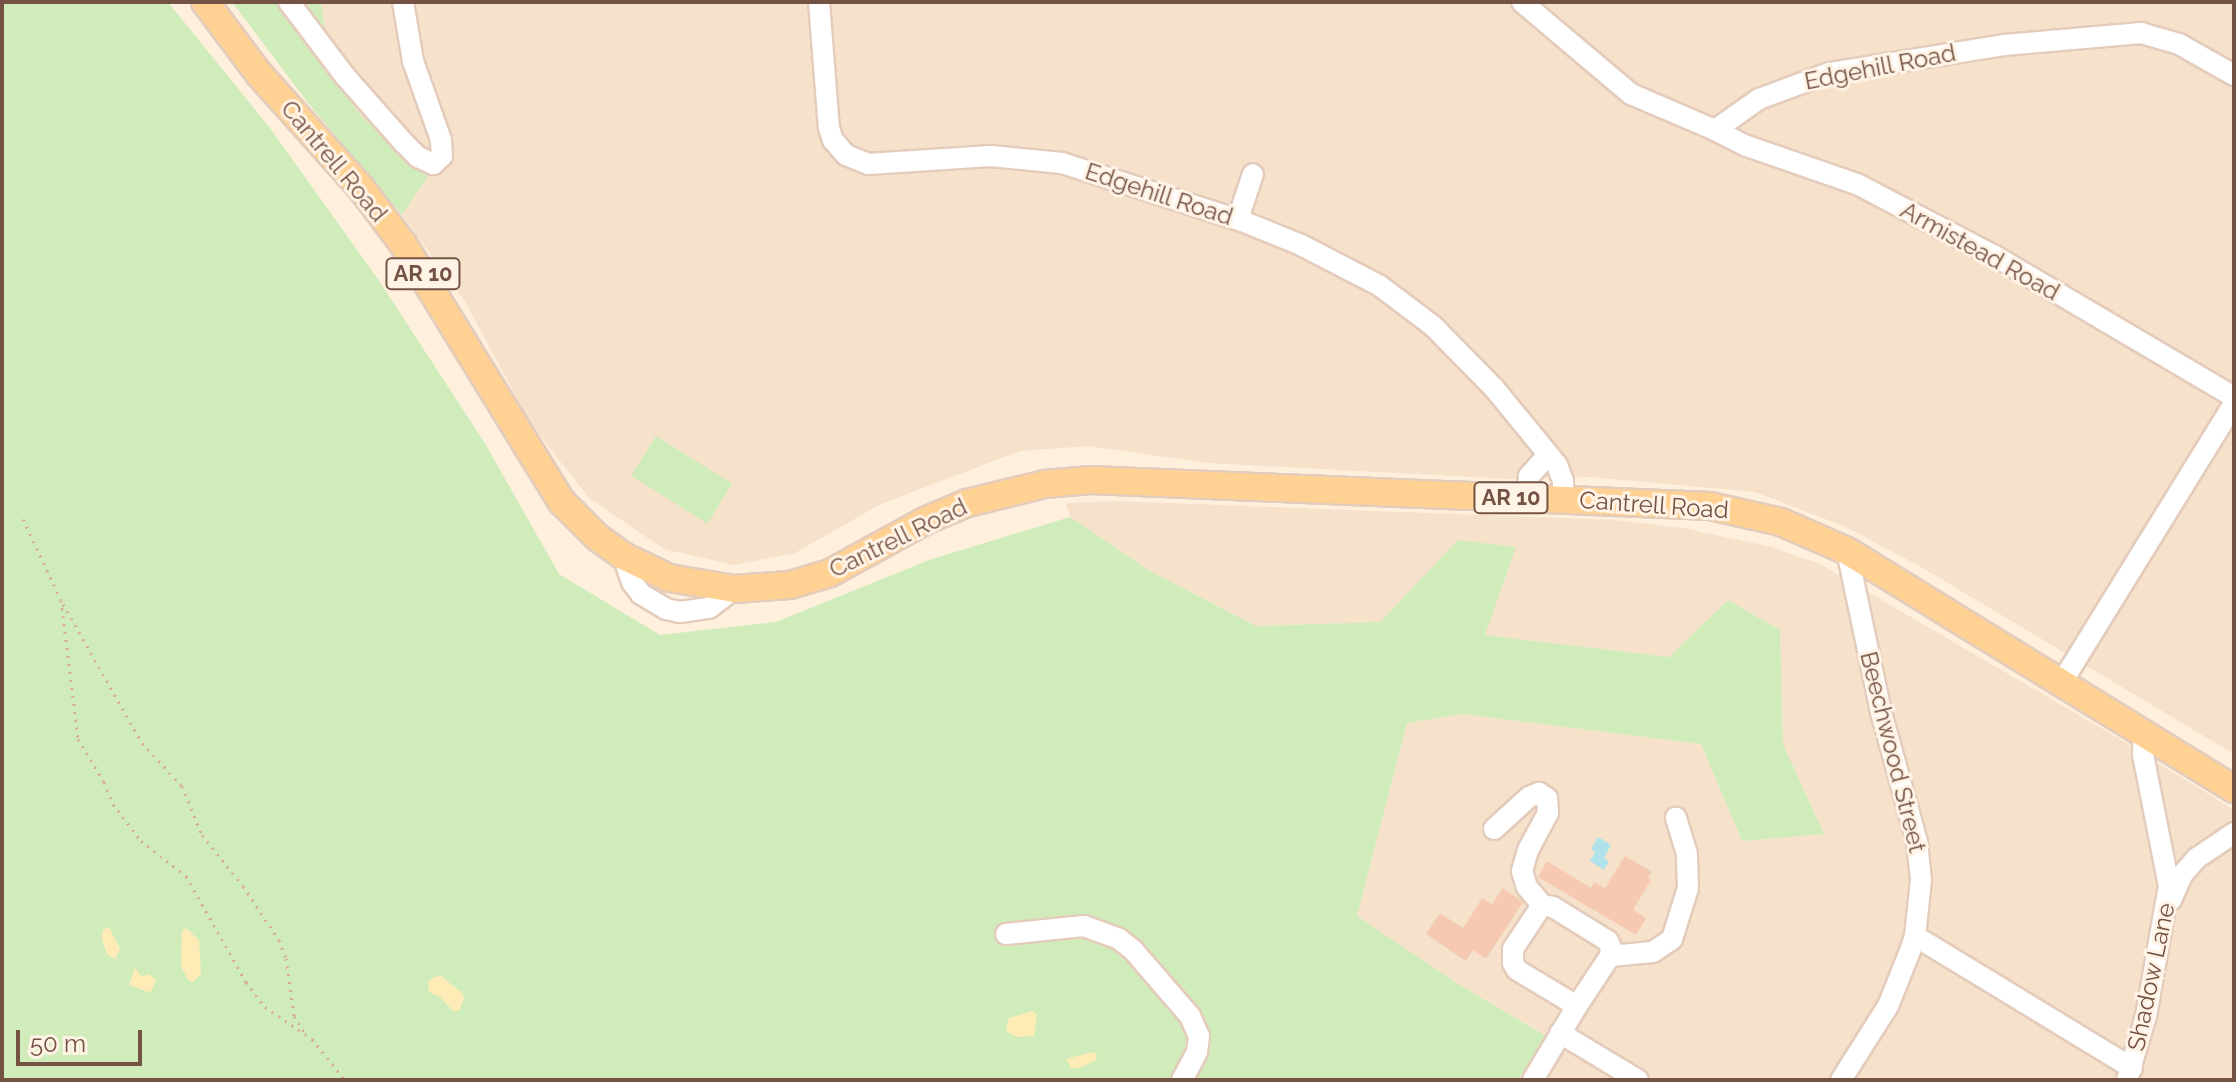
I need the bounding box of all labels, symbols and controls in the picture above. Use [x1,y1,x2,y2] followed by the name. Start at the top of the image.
[1802,38,1958,96] street label: Edgehill Road
[275,94,393,228] street label: Cantrell Road
[1081,156,1237,232] street label: Edgehill Road
[1896,195,2064,307] street label: Armistead Road
[385,256,461,292] road number: AR 10
[1473,480,1549,516] road number: AR 10
[1578,485,1730,525] street label: Cantrell Road
[824,492,972,584] street label: Cantrell Road
[1854,648,1932,856] street label: Beechwood Street
[2121,900,2181,1054] street label: Shadow Lane
[20,1014,146,1064] scale bar
[30,1029,86,1058] text: 50 m

